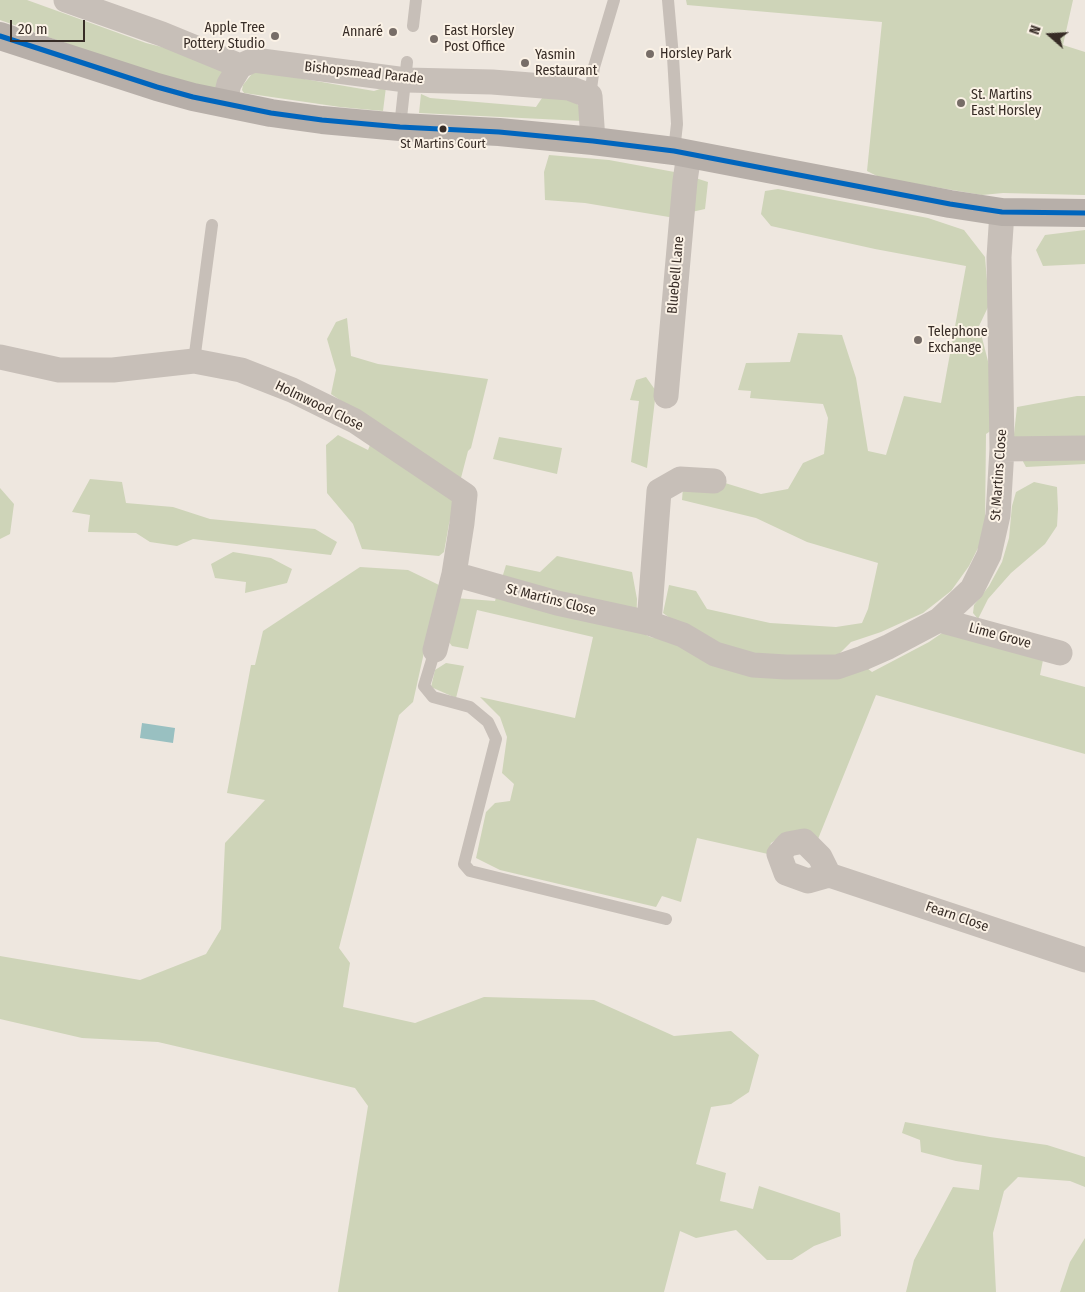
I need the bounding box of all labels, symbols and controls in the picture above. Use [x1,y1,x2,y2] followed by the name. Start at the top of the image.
[12,10,88,42] scale bar
[1025,10,1075,60] north arrow
[18,20,48,38] text: 20 m
[183,20,265,52] place label: Apple Tree Pottery Studio
[444,23,514,56] place label: East Horsley Post Office
[1026,23,1045,37] text: N
[343,24,383,40] place label: Annaré
[387,26,399,38] marker: Annaré
[269,30,281,42] marker: Apple Tree Pottery Studio
[428,33,440,45] marker: East Horsley Post Office
[660,46,731,62] place label: Horsley Park
[535,47,597,80] place label: Yasmin Restaurant
[644,48,656,60] marker: Horsley Park
[519,57,531,69] marker: Yasmin Restaurant
[304,58,424,88] street label: Bishopsmead Parade
[971,87,1041,120] place label: St. Martins East Horsley
[955,97,967,109] marker: St. Martins East Horsley
[438,124,448,134] marker: St Martins Court
[400,136,486,152] place label: St Martins Court
[664,235,688,315] street label: Bluebell Lane
[928,324,988,357] place label: Telephone Exchange
[912,334,924,346] marker: Telephone Exchange
[272,377,366,435] street label: Holmwood Close
[987,428,1011,522] street label: St Martins Close
[504,581,598,619] street label: St Martins Close
[967,620,1033,652] street label: Lime Grove
[923,898,991,936] street label: Fearn Close

